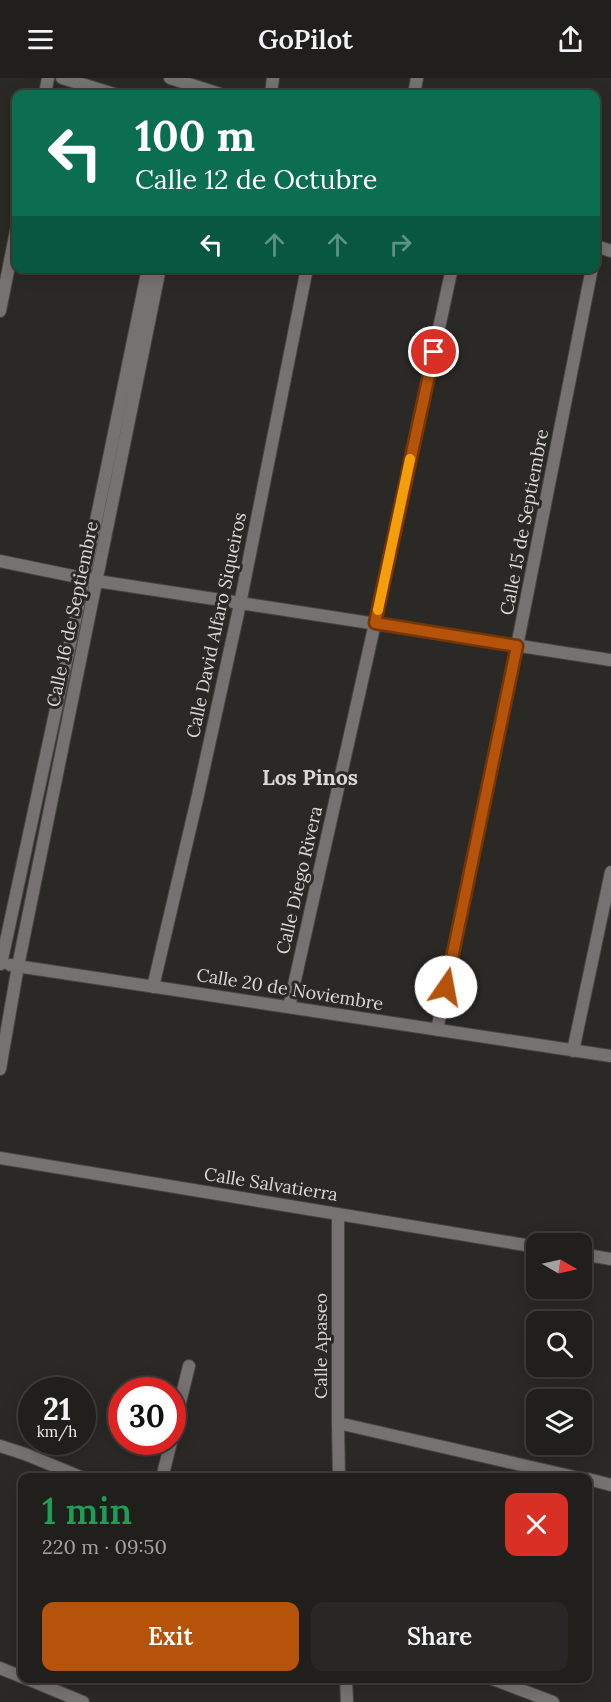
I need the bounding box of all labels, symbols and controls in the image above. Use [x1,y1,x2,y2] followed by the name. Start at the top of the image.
[258,22,353,56] text: GoPilot
[24,23,57,56] icon: menu
[554,23,587,56] icon: share
[135,109,255,163] text: 100 m
[36,114,114,192] icon: left
[135,162,378,196] text: Calle 12 de Octubre
[195,228,228,261] icon: left
[258,228,291,261] icon: ahead
[321,228,354,261] icon: ahead
[384,228,417,261] icon: right
[408,326,459,377] pin
[417,335,450,368] icon: arrive
[495,427,553,617] street label: Calle 15 de Septiembre
[181,510,251,740] street label: Calle David Alfaro Siqueiros
[41,519,103,709] street label: Calle 16 de Septiembre
[262,764,358,791] district label: Los Pinos
[271,804,327,956] street label: Calle Diego Rivera
[414,955,478,1019] position arrow
[195,963,385,1015] street label: Calle 20 de Noviembre
[202,1162,340,1206] street label: Calle Salvatierra
[526,1233,592,1299] north arrow
[526,1233,592,1455] map controls
[309,1293,332,1399] street label: Calle Apaseo
[526,1311,592,1377] button: search
[108,1377,186,1455] speed limit sign: 30
[526,1389,592,1455] button: layers
[43,1390,71,1428] text: 21
[37,1422,77,1441] text: km/h
[42,1488,132,1534] text: 1 min
[505,1493,568,1556] button: close
[42,1534,167,1559] text: 220 m · 09:50
[42,1602,299,1671] button: Exit
[311,1602,568,1671] button: Share

